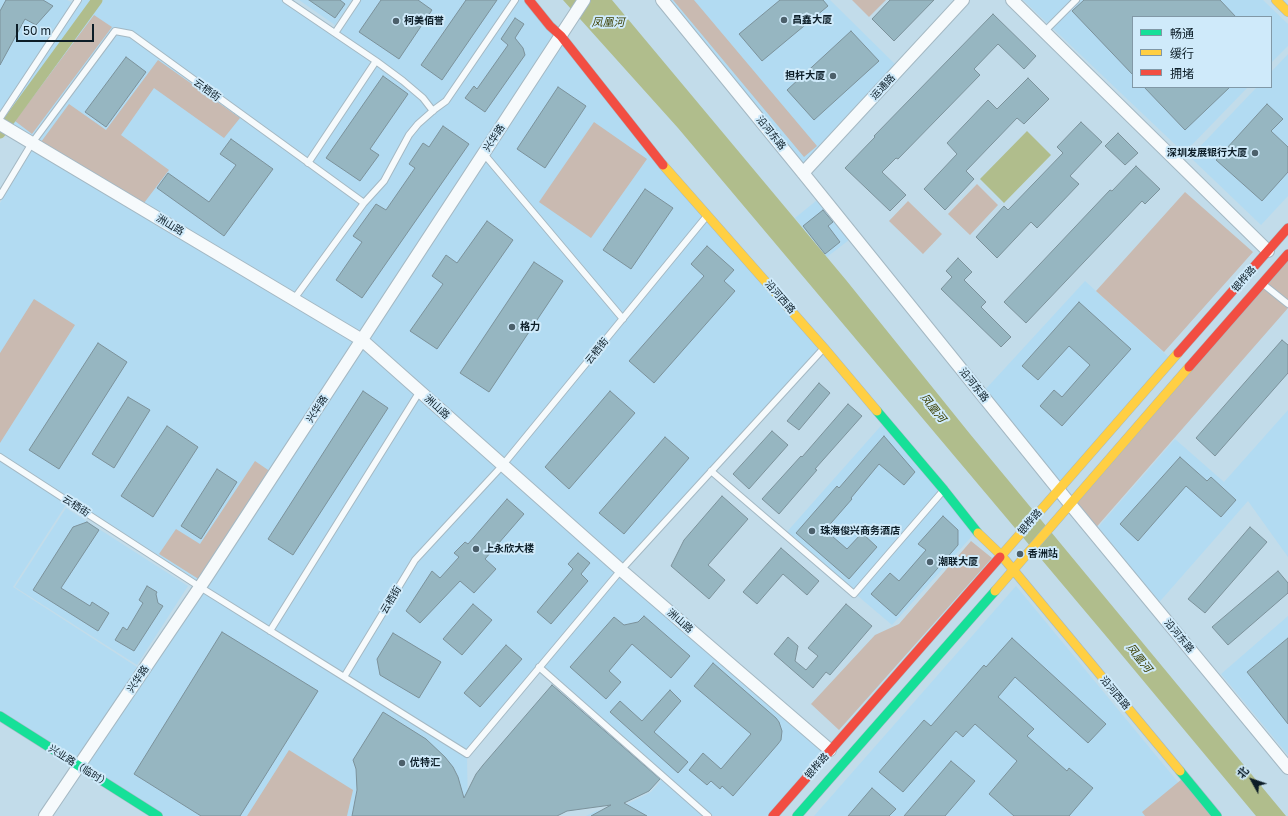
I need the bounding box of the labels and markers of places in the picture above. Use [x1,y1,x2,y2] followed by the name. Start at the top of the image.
[792,14,832,26] place label: 昌鑫大厦
[404,15,444,27] place label: 柯美佰誉
[779,15,789,25] marker: 昌鑫大厦
[391,16,401,26] marker: 柯美佰誉
[785,70,825,82] place label: 担杆大厦
[828,71,838,81] marker: 担杆大厦
[1167,147,1247,159] place label: 深圳发展银行大厦
[1250,148,1260,158] marker: 深圳发展银行大厦
[520,321,540,333] place label: 格力
[507,322,517,332] marker: 格力
[820,525,900,537] place label: 珠海俊兴商务酒店
[807,526,817,536] marker: 珠海俊兴商务酒店
[484,543,534,555] place label: 上永欣大楼
[471,544,481,554] marker: 上永欣大楼
[1028,548,1058,560] place label: 香洲站
[1015,549,1025,559] marker: 香洲站
[938,556,978,568] place label: 潮联大厦
[925,557,935,567] marker: 潮联大厦
[410,757,440,769] place label: 优特汇
[397,758,407,768] marker: 优特汇

